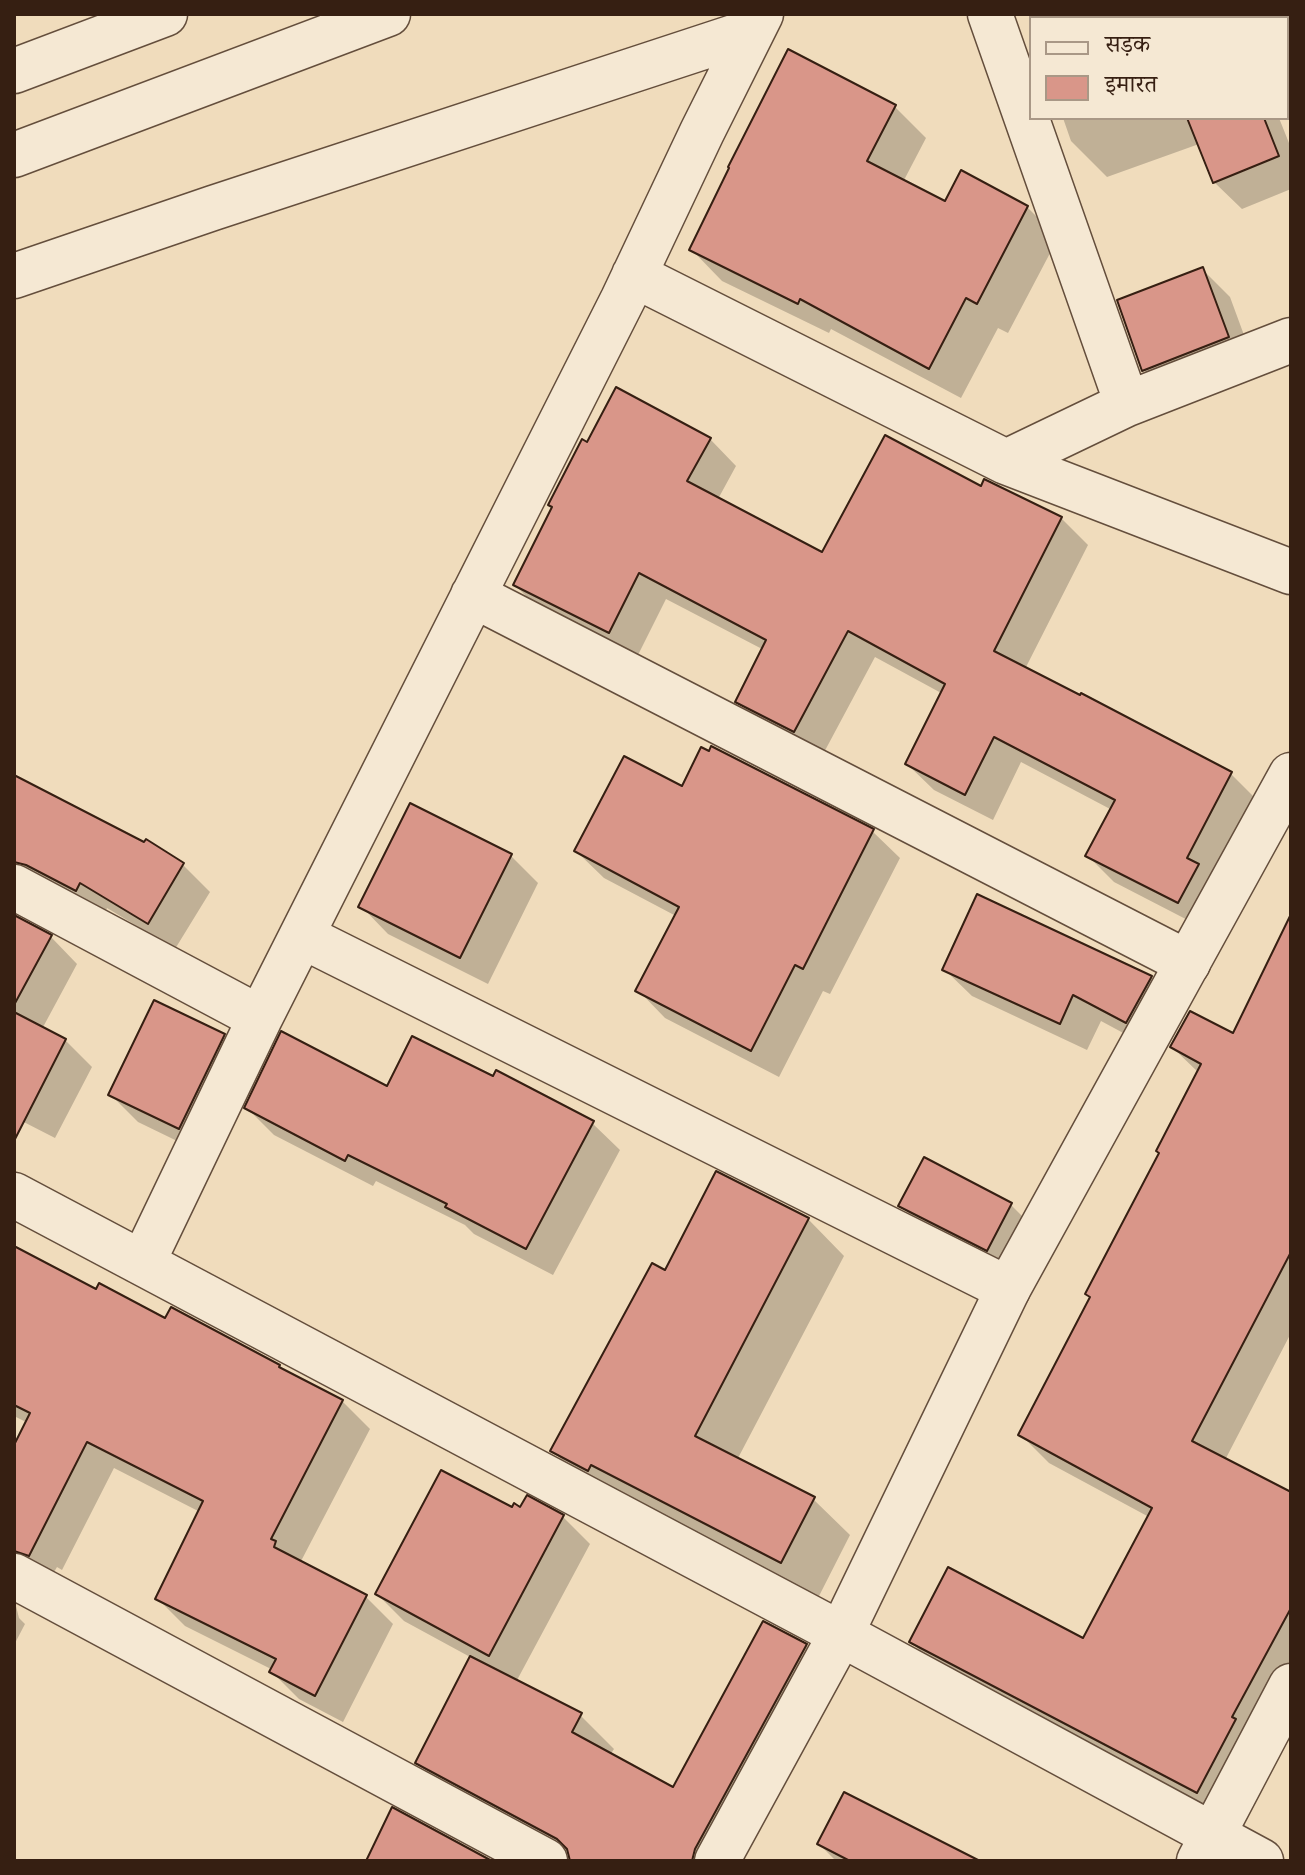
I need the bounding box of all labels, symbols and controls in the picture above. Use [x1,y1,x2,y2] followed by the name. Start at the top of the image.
[1029,16,1289,120] legend
[1105,29,1150,58] text: सड़क
[1105,69,1157,98] text: इमारत

